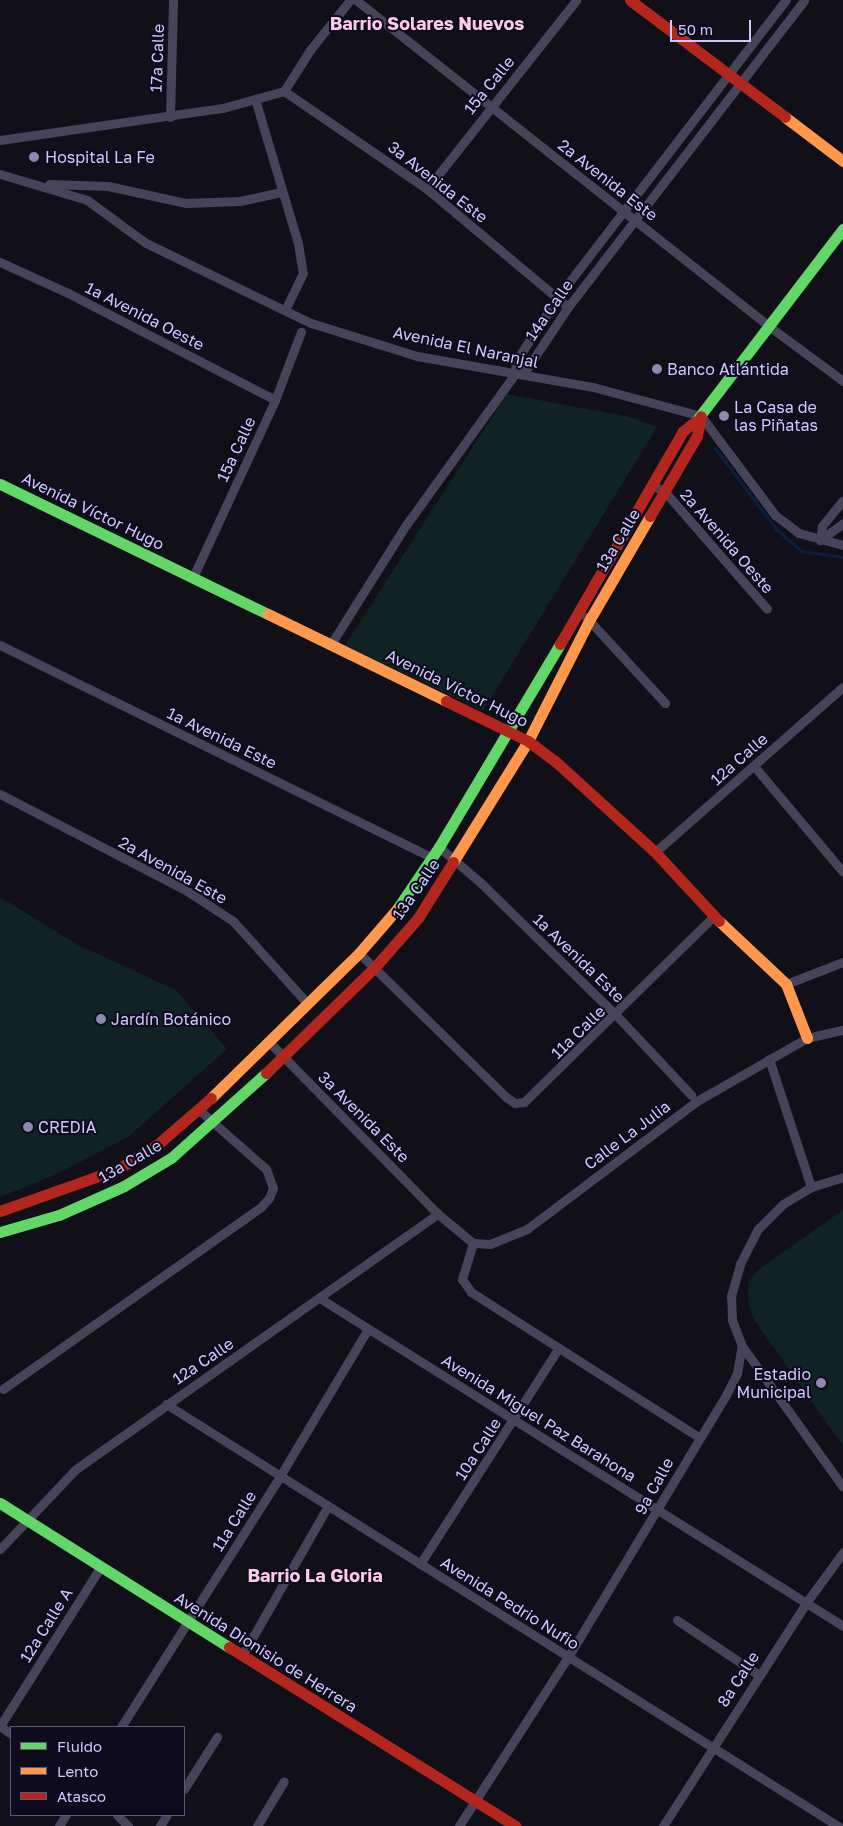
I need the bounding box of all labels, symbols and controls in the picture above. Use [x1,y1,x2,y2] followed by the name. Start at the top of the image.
[673,10,754,42] scale bar
[330,12,524,34] district label: Barrio Solares Nuevos
[678,20,713,38] text: 50 m
[146,23,168,93] street label: 17a Calle
[460,52,518,118] street label: 15a Calle
[554,135,662,225] street label: 2a Avenida Este
[384,137,492,227] street label: 3a Avenida Este
[45,147,155,167] place label: Hospital La Fe
[27,150,41,164] marker: Hospital La Fe
[521,276,577,344] street label: 14a Calle
[82,278,208,354] street label: 1a Avenida Oeste
[392,322,540,372] street label: Avenida El Naranjal
[667,359,789,379] place label: Banco Atlántida
[651,363,663,375] marker: Banco Atlántida
[734,397,818,435] place label: La Casa de las Piñatas
[718,410,730,422] marker: La Casa de las Piñatas
[213,414,259,484] street label: 15a Calle
[19,468,167,554] street label: Avenida Víctor Hugo
[676,485,778,597] street label: 2a Avenida Oeste
[592,505,644,575] street label: 13a Calle
[383,645,531,731] street label: Avenida Víctor Hugo
[164,703,280,773] street label: 1a Avenida Este
[707,729,771,789] street label: 12a Calle
[115,832,231,908] street label: 2a Avenida Este
[388,855,444,923] street label: 13a Calle
[529,910,629,1006] street label: 1a Avenida Este
[547,1002,609,1062] street label: 11a Calle
[111,1009,231,1029] place label: Jardín Botánico
[95,1013,107,1025] marker: Jardín Botánico
[314,1067,414,1167] street label: 3a Avenida Este
[580,1096,674,1174] street label: Calle La Julia
[38,1117,96,1137] place label: CREDIA
[22,1121,34,1133] marker: CREDIA
[95,1135,165,1187] street label: 13a Calle
[169,1334,237,1388] street label: 12a Calle
[438,1350,640,1486] street label: Avenida Miguel Paz Barahona
[736,1364,811,1402] place label: Estadio Municipal
[815,1377,827,1389] marker: Estadio Municipal
[451,1414,505,1484] street label: 10a Calle
[631,1454,677,1518] street label: 9a Calle
[208,1487,260,1555] street label: 11a Calle
[437,1553,583,1653] street label: Avenida Pedrio Nufio
[247,1564,383,1586] district label: Barrio La Gloria
[16,1584,76,1666] street label: 12a Calle A
[171,1588,361,1716] street label: Avenida Dionisio de Herrera
[713,1648,763,1710] street label: 8a Calle
[10,1726,185,1816] legend
[57,1737,102,1755] text: Fluido
[57,1762,98,1780] text: Lento
[57,1787,106,1805] text: Atasco

